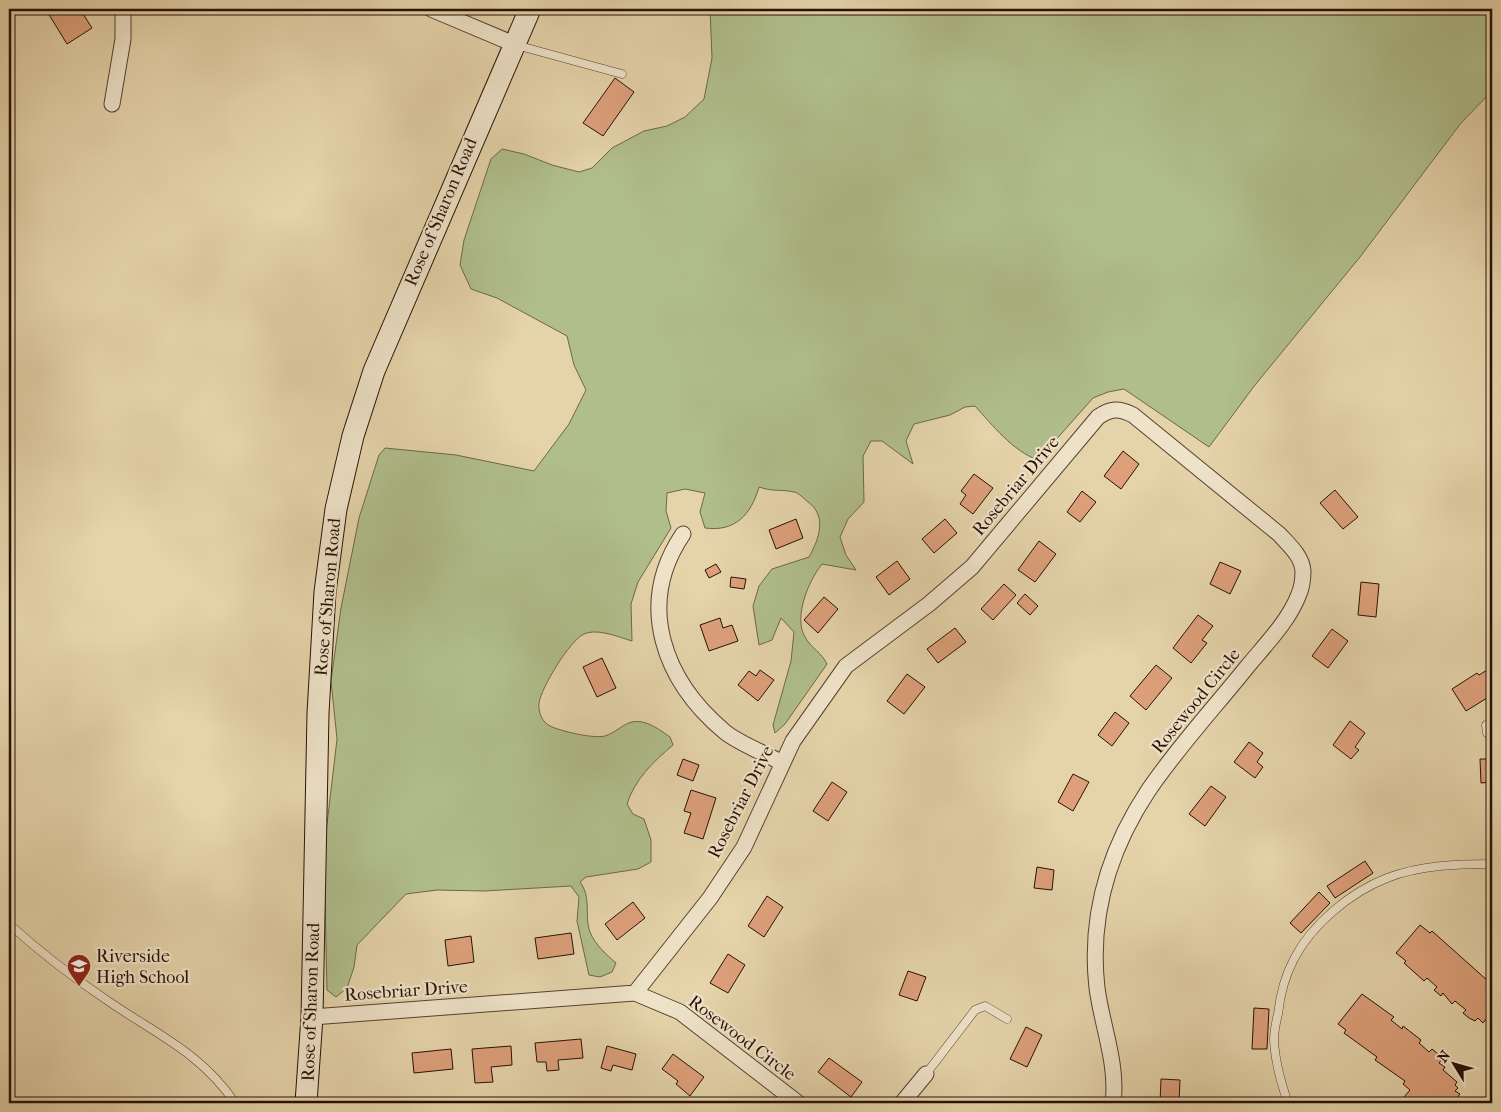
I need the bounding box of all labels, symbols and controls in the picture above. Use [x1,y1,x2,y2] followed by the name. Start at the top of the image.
[400,135,482,289] street label: Rose of Sharon Road
[968,432,1064,540] street label: Rosebriar Drive
[311,517,345,677] street label: Rose of Sharon Road
[1147,644,1245,758] street label: Rosewood Circle
[704,742,778,862] street label: Rosebriar Drive
[298,922,324,1082] street label: Rose of Sharon Road
[96,946,189,988] place label: Riverside High School
[66,953,92,987] school or university icon: Riverside High School
[344,976,468,1006] street label: Rosebriar Drive
[684,991,800,1085] street label: Rosewood Circle
[1428,1040,1478,1090] north arrow
[1434,1047,1454,1066] text: N

